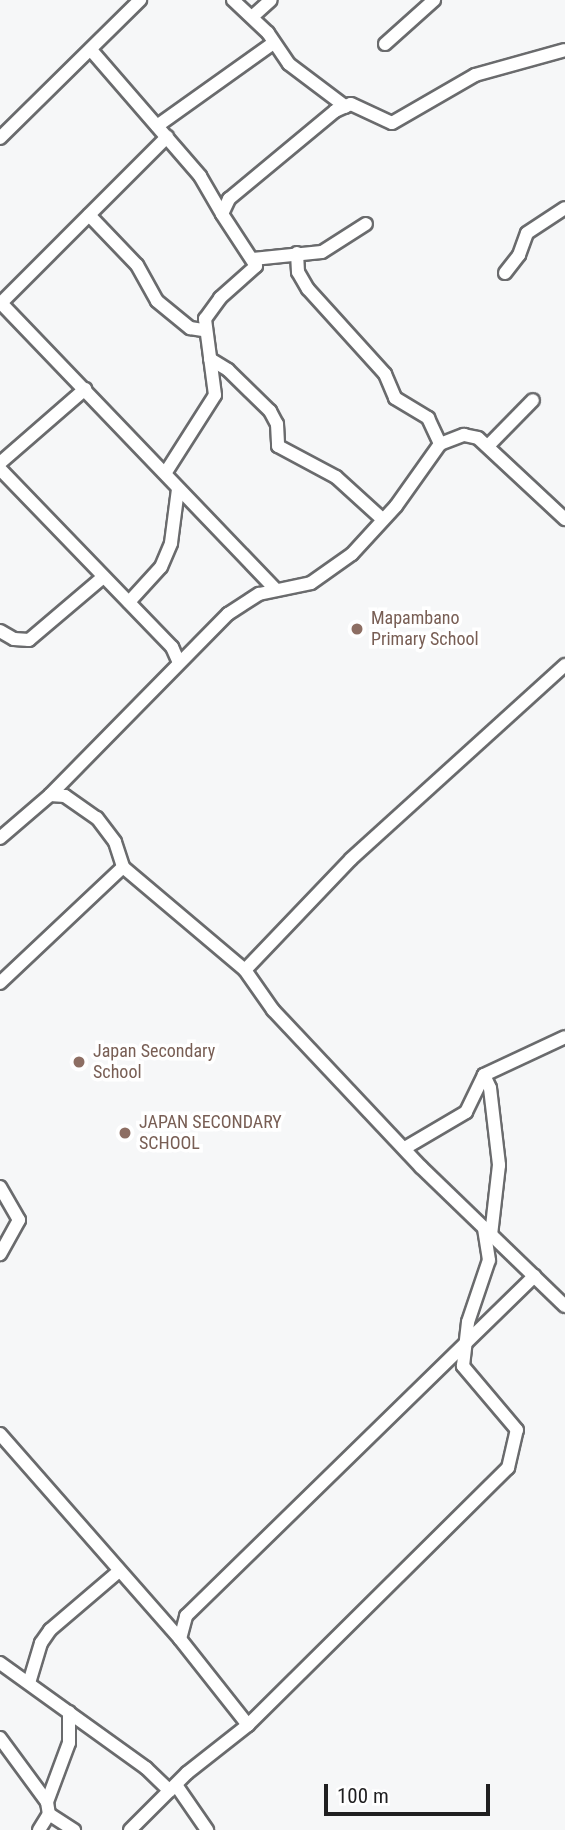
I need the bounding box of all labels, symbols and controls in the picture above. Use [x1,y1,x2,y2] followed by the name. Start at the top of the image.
[371,608,479,650] place label: Mapambano Primary School
[349,621,365,637] marker: Mapambano Primary School
[93,1041,215,1084] place label: Japan Secondary School
[71,1054,87,1070] marker: Japan Secondary School
[139,1112,282,1154] place label: JAPAN SECONDARY SCHOOL
[117,1125,133,1141] marker: JAPAN SECONDARY SCHOOL
[327,1770,493,1814] scale bar
[337,1784,389,1808] text: 100 m

